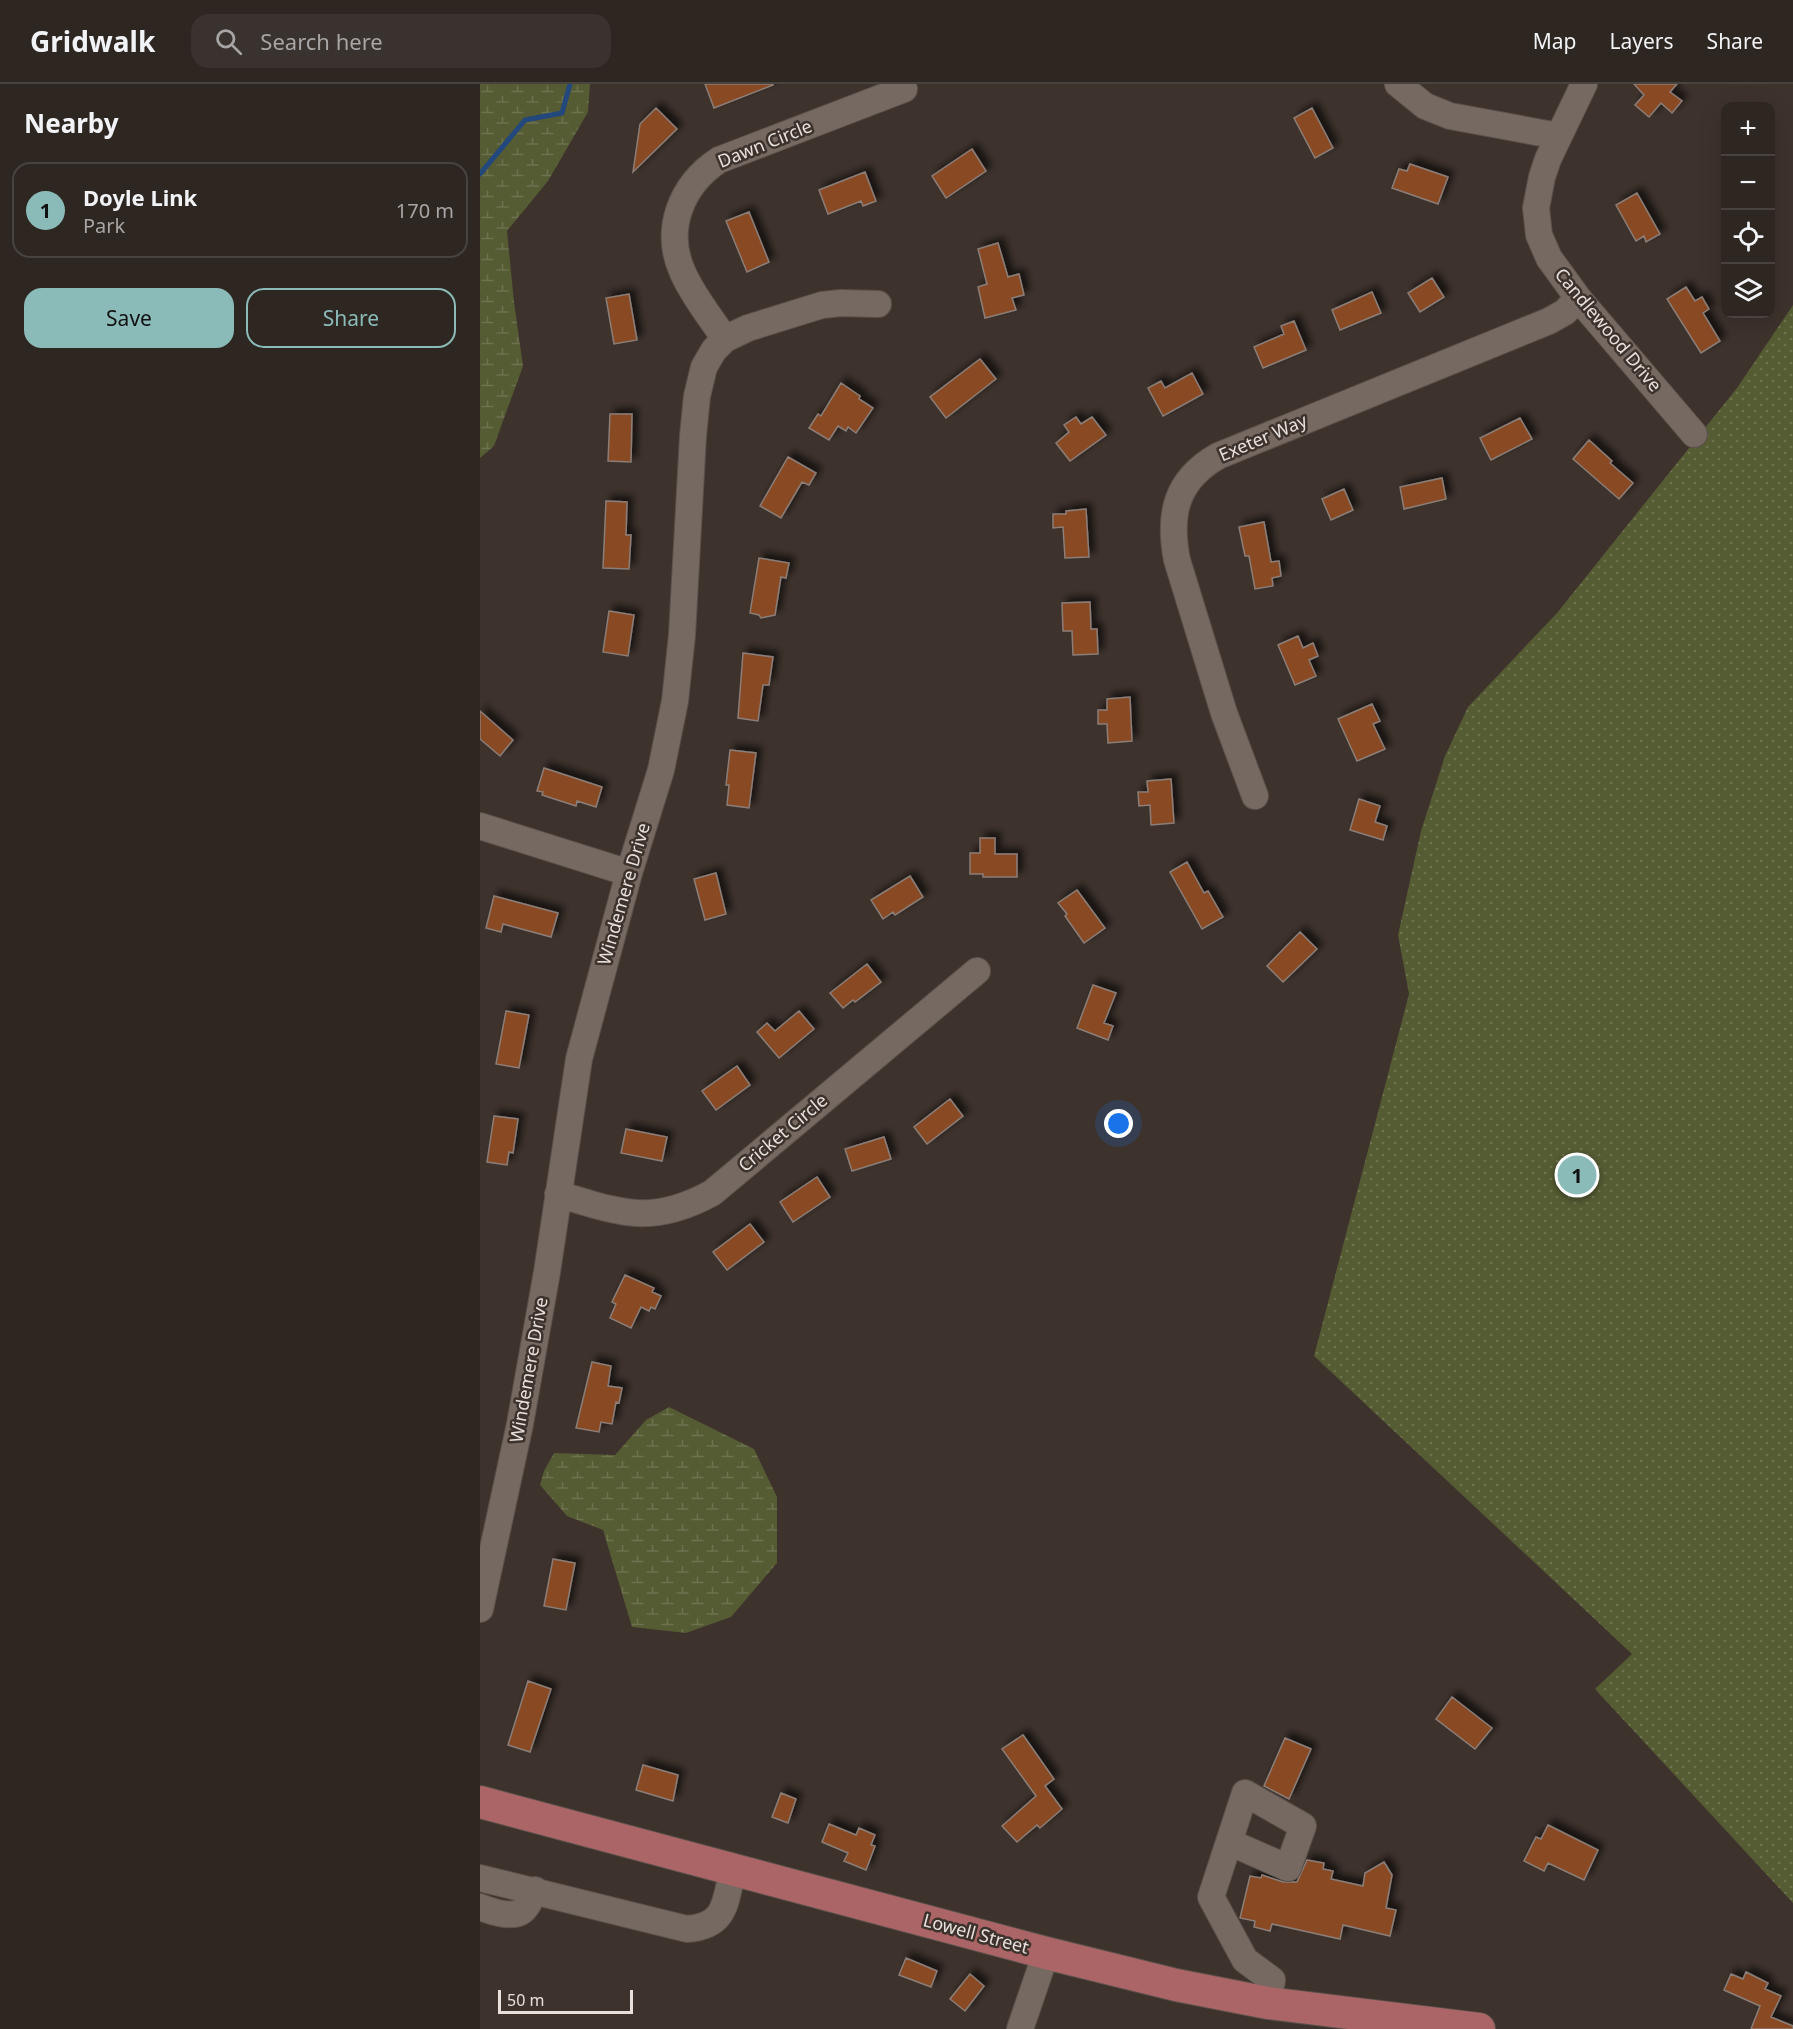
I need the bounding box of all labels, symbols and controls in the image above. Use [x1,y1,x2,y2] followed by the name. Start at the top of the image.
[191,14,611,68] search box
[30,22,155,60] text: Gridwalk
[212,25,245,58] icon: search
[260,26,383,56] text: Search here
[1533,27,1577,55] text: Map
[1610,27,1674,55] text: Layers
[1707,27,1763,55] text: Share
[1721,102,1775,318] map controls
[1721,102,1775,156] button: +
[24,105,119,141] text: Nearby
[714,113,815,173] street label: Dawn Circle
[1721,156,1775,210] button: −
[83,182,197,212] text: Doyle Link
[40,197,51,224] text: 1
[396,197,454,224] text: 170 m
[1721,210,1775,264] button: locate
[83,212,125,239] text: Park
[1550,263,1668,396] street label: Candlewood Drive
[1721,264,1775,318] button: layers
[24,288,234,348] button: Save
[246,288,456,348] button: Share
[1215,407,1311,466] street label: Exeter Way
[591,820,655,968] street label: Windemere Drive
[733,1088,832,1177] street label: Cricket Circle
[1104,1109,1133,1138] your location
[1558,1152,1596,1198] pin: 1
[503,1295,553,1444] street label: Windemere Drive
[921,1907,1032,1959] street label: Lowell Street
[498,1987,633,2014] scale bar
[507,1989,544,2011] text: 50 m

